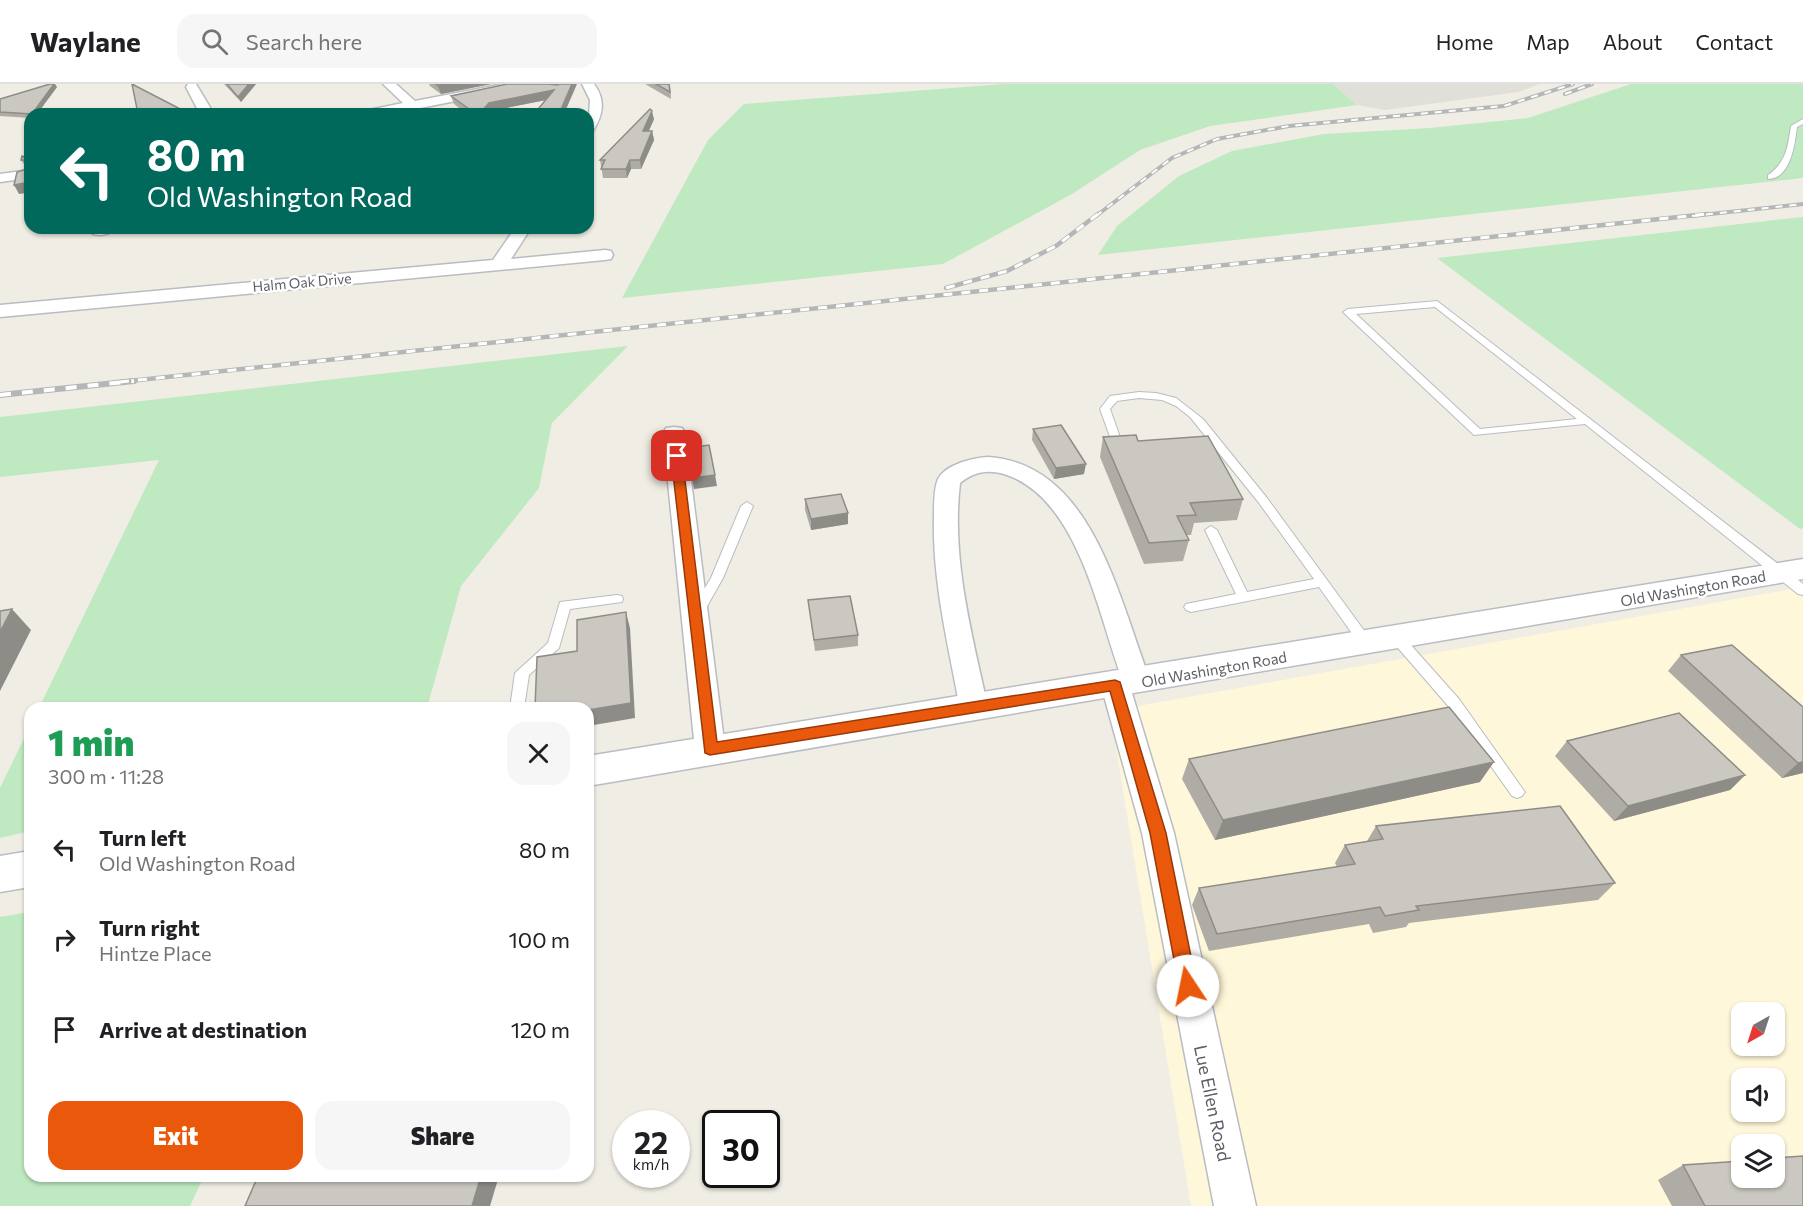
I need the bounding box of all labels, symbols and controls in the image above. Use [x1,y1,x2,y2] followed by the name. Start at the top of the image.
[177,14,597,68] search box
[30,24,141,58] text: Waylane
[198,25,231,58] icon: search
[246,28,362,55] text: Search here
[1436,29,1493,54] text: Home
[1526,29,1570,54] text: Map
[1603,29,1662,54] text: About
[1695,29,1773,54] text: Contact
[147,128,246,180] text: 80 m
[48,132,126,210] icon: left
[147,180,412,213] text: Old Washington Road
[252,269,352,295] street label: Halm Oak Drive
[651,430,702,481] pin
[660,439,693,472] icon: arrive
[1619,566,1767,610] street label: Old Washington Road
[1140,647,1288,691] street label: Old Washington Road
[48,719,134,763] text: 1 min
[507,722,570,785] button: close
[48,764,164,788] text: 300 m · 11:28
[99,824,186,851] text: Turn left
[48,833,81,866] icon: left
[519,836,570,863] text: 80 m
[99,851,296,875] text: Old Washington Road
[99,914,200,941] text: Turn right
[48,923,81,956] icon: right
[508,926,570,953] text: 100 m
[99,941,212,965] text: Hintze Place
[1156,954,1220,1018] position arrow
[1731,1002,1785,1056] north arrow
[1731,1002,1785,1188] map controls
[48,1013,81,1046] icon: arrive
[99,1016,307,1043] text: Arrive at destination
[511,1016,570,1043] text: 120 m
[1190,1043,1236,1163] street label: Lue Ellen Road
[1731,1068,1785,1122] button: sound
[48,1101,303,1170] button: Exit
[315,1101,570,1170] button: Share
[702,1110,780,1188] speed limit sign: 30
[634,1123,668,1160] text: 22
[1731,1134,1785,1188] button: layers
[633,1155,669,1173] text: km/h

